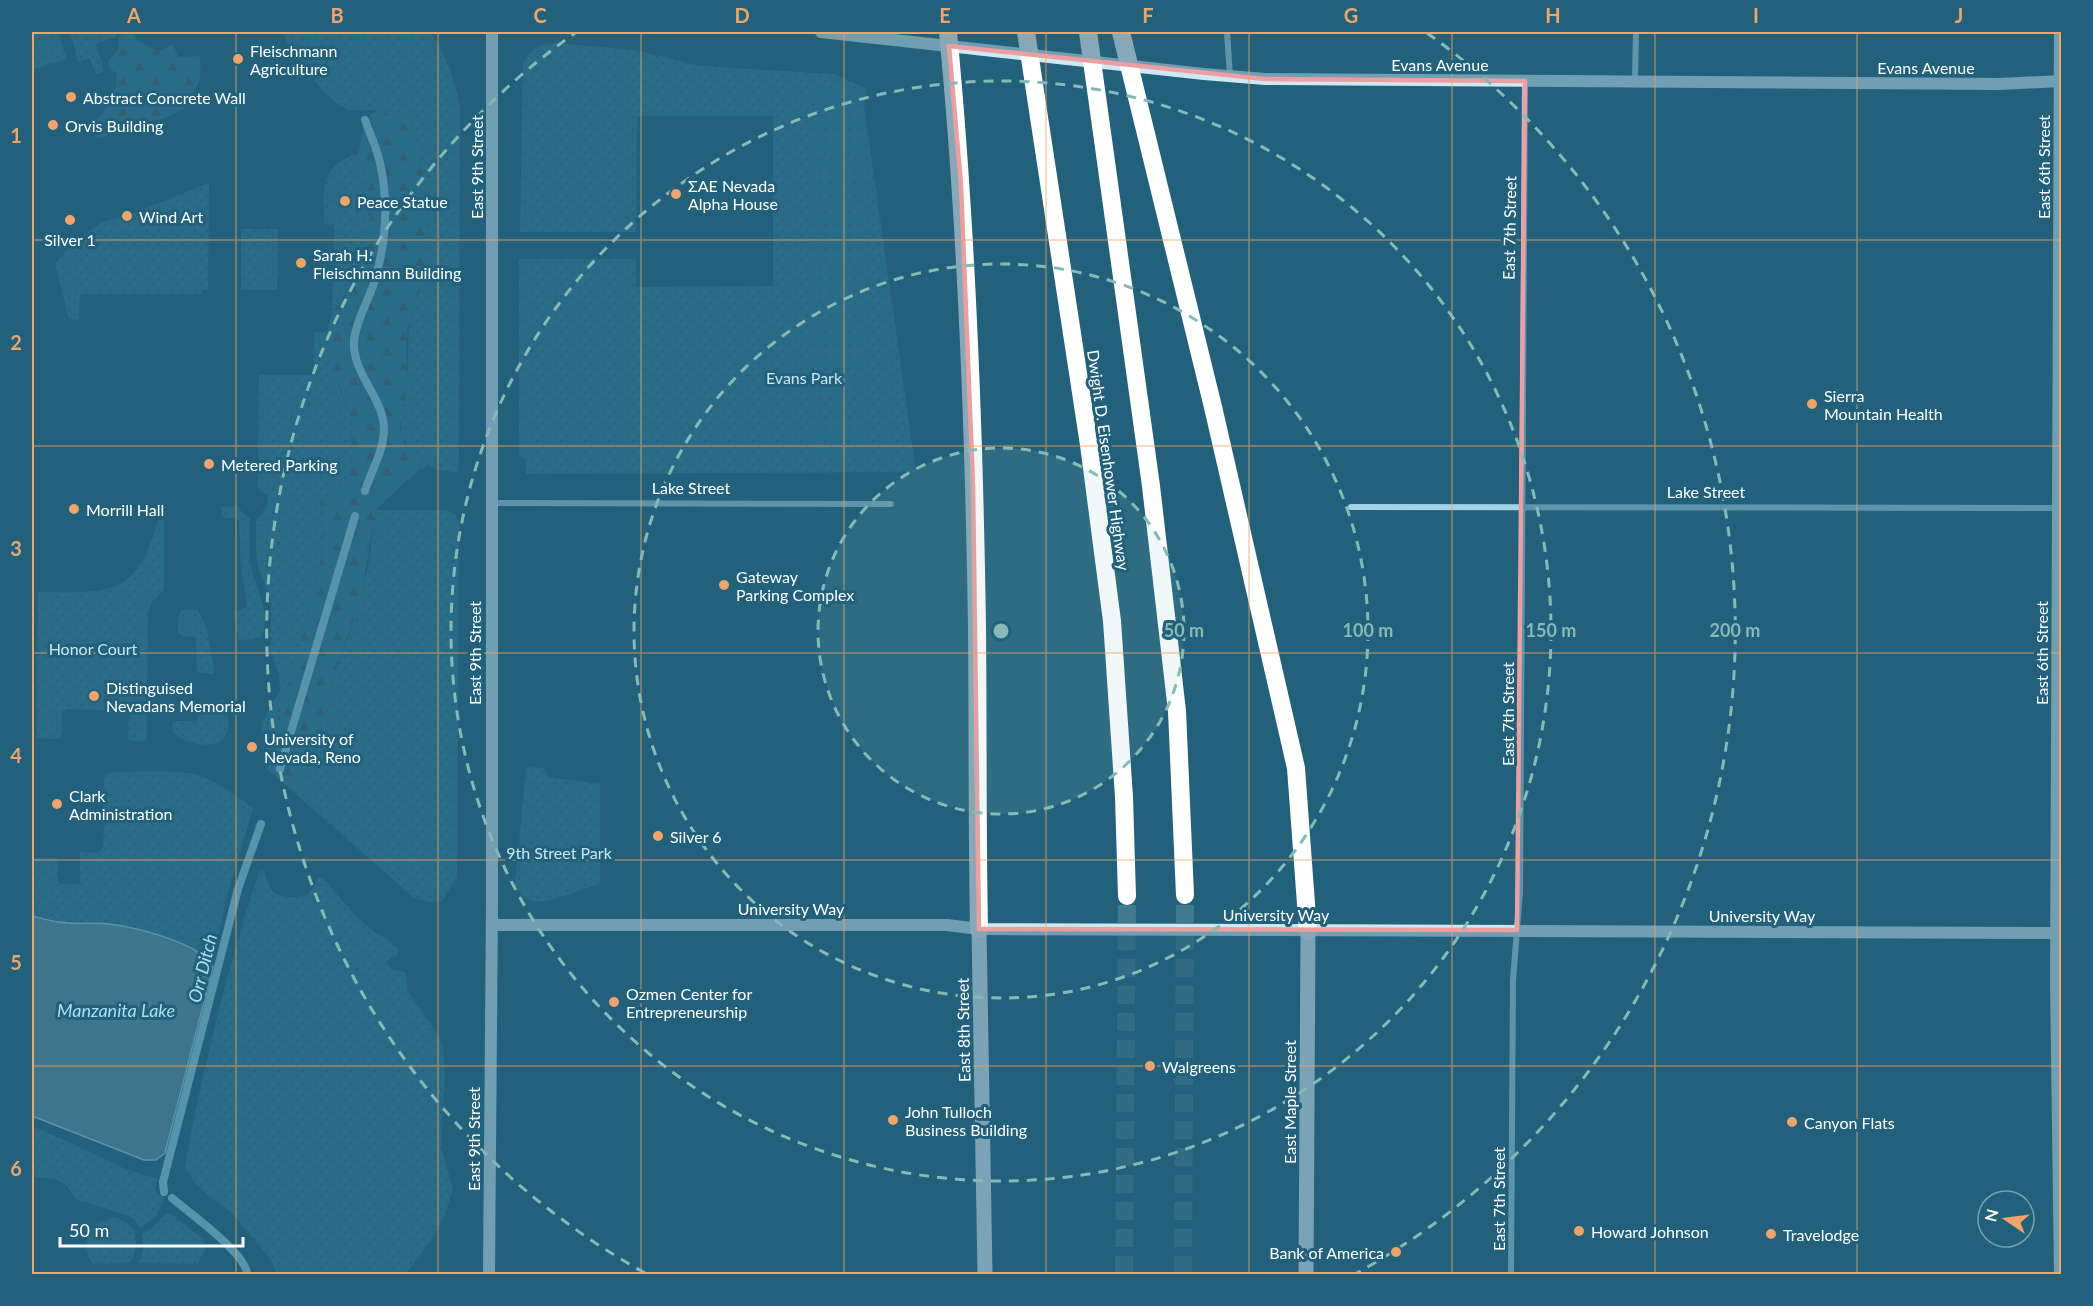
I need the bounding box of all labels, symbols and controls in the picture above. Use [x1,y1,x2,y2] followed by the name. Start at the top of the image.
[126,3,141,27] text: A
[330,3,344,27] text: B
[533,3,547,27] text: C
[734,3,750,27] text: D
[939,3,951,27] text: E
[1142,3,1154,27] text: F
[1344,3,1358,27] text: G
[1545,3,1561,27] text: H
[1753,3,1759,27] text: I
[1955,3,1963,27] text: J
[250,41,337,78] place label: Fleischmann Agriculture
[231,52,245,66] marker: Fleischmann Agriculture
[1391,55,1489,74] street label: Evans Avenue
[1877,58,1975,77] street label: Evans Avenue
[83,88,246,107] place label: Abstract Concrete Wall
[64,90,78,104] marker: Abstract Concrete Wall
[467,115,486,219] street label: East 9th Street
[2034,115,2053,219] street label: East 6th Street
[65,116,163,135] place label: Orvis Building
[46,118,60,132] marker: Orvis Building
[10,123,22,147] text: 1
[688,176,778,213] place label: ΣΑΕ Nevada Alpha House
[1499,176,1519,280] street label: East 7th Street
[669,187,683,201] marker: ΣΑΕ Nevada Alpha House
[357,192,448,211] place label: Peace Statue
[338,194,352,208] marker: Peace Statue
[139,207,203,226] place label: Wind Art
[120,209,134,223] marker: Wind Art
[63,213,77,227] marker: Silver 1
[44,230,96,249] place label: Silver 1
[313,245,461,282] place label: Sarah H. Fleischmann Building
[294,256,308,270] marker: Sarah H. Fleischmann Building
[10,330,22,354] text: 2
[1084,348,1134,572] street label: Dwight D. Eisenhower Highway
[766,368,843,387] park label: Evans Park
[1824,386,1943,423] place label: Sierra Mountain Health
[1805,397,1819,411] marker: Sierra Mountain Health
[221,455,338,474] place label: Metered Parking
[202,457,216,471] marker: Metered Parking
[652,478,731,497] street label: Lake Street
[1667,482,1746,501] street label: Lake Street
[86,500,164,519] place label: Morrill Hall
[67,502,81,516] marker: Morrill Hall
[10,536,22,560] text: 3
[736,567,854,604] place label: Gateway Parking Complex
[717,578,731,592] marker: Gateway Parking Complex
[465,601,484,705] street label: East 9th Street
[2032,601,2051,705] street label: East 6th Street
[1164,619,1204,641] text: 50 m
[1343,619,1393,641] text: 100 m
[1526,619,1576,641] text: 150 m
[1710,619,1760,641] text: 200 m
[991,621,1011,641] centre of rings
[49,639,138,658] park label: Honor Court
[1498,662,1517,766] street label: East 7th Street
[106,678,246,715] place label: Distinguised Nevadans Memorial
[87,689,101,703] marker: Distinguised Nevadans Memorial
[264,729,361,766] place label: University of Nevada, Reno
[245,740,259,754] marker: University of Nevada, Reno
[10,743,22,767] text: 4
[69,786,172,823] place label: Clark Administration
[50,797,64,811] marker: Clark Administration
[670,827,722,846] place label: Silver 6
[651,829,665,843] marker: Silver 6
[506,843,613,862] park label: 9th Street Park
[738,899,845,918] street label: University Way
[1223,905,1330,924] street label: University Way
[1709,906,1816,925] street label: University Way
[183,931,221,1005] water label: Orr Ditch
[10,950,22,974] text: 5
[953,978,973,1082] street label: East 8th Street
[626,984,752,1021] place label: Ozmen Center for Entrepreneurship
[607,995,621,1009] marker: Ozmen Center for Entrepreneurship
[57,999,175,1021] water label: Manzanita Lake
[1280,1040,1299,1164] street label: East Maple Street
[1162,1057,1236,1076] place label: Walgreens
[1143,1059,1157,1073] marker: Walgreens
[464,1087,483,1191] street label: East 9th Street
[905,1102,1027,1139] place label: John Tulloch Business Building
[886,1113,900,1127] marker: John Tulloch Business Building
[1804,1113,1895,1132] place label: Canyon Flats
[1785,1115,1799,1129] marker: Canyon Flats
[1489,1147,1508,1251] street label: East 7th Street
[10,1156,22,1180] text: 6
[1976,1189,2036,1249] north arrow
[1980,1207,2002,1224] text: N
[60,1210,243,1248] scale bar
[69,1219,109,1241] text: 50 m
[1591,1222,1709,1241] place label: Howard Johnson
[1572,1224,1586,1238] marker: Howard Johnson
[1783,1225,1859,1244] place label: Travelodge
[1764,1227,1778,1241] marker: Travelodge
[1269,1243,1384,1262] place label: Bank of America
[1389,1245,1403,1259] marker: Bank of America

